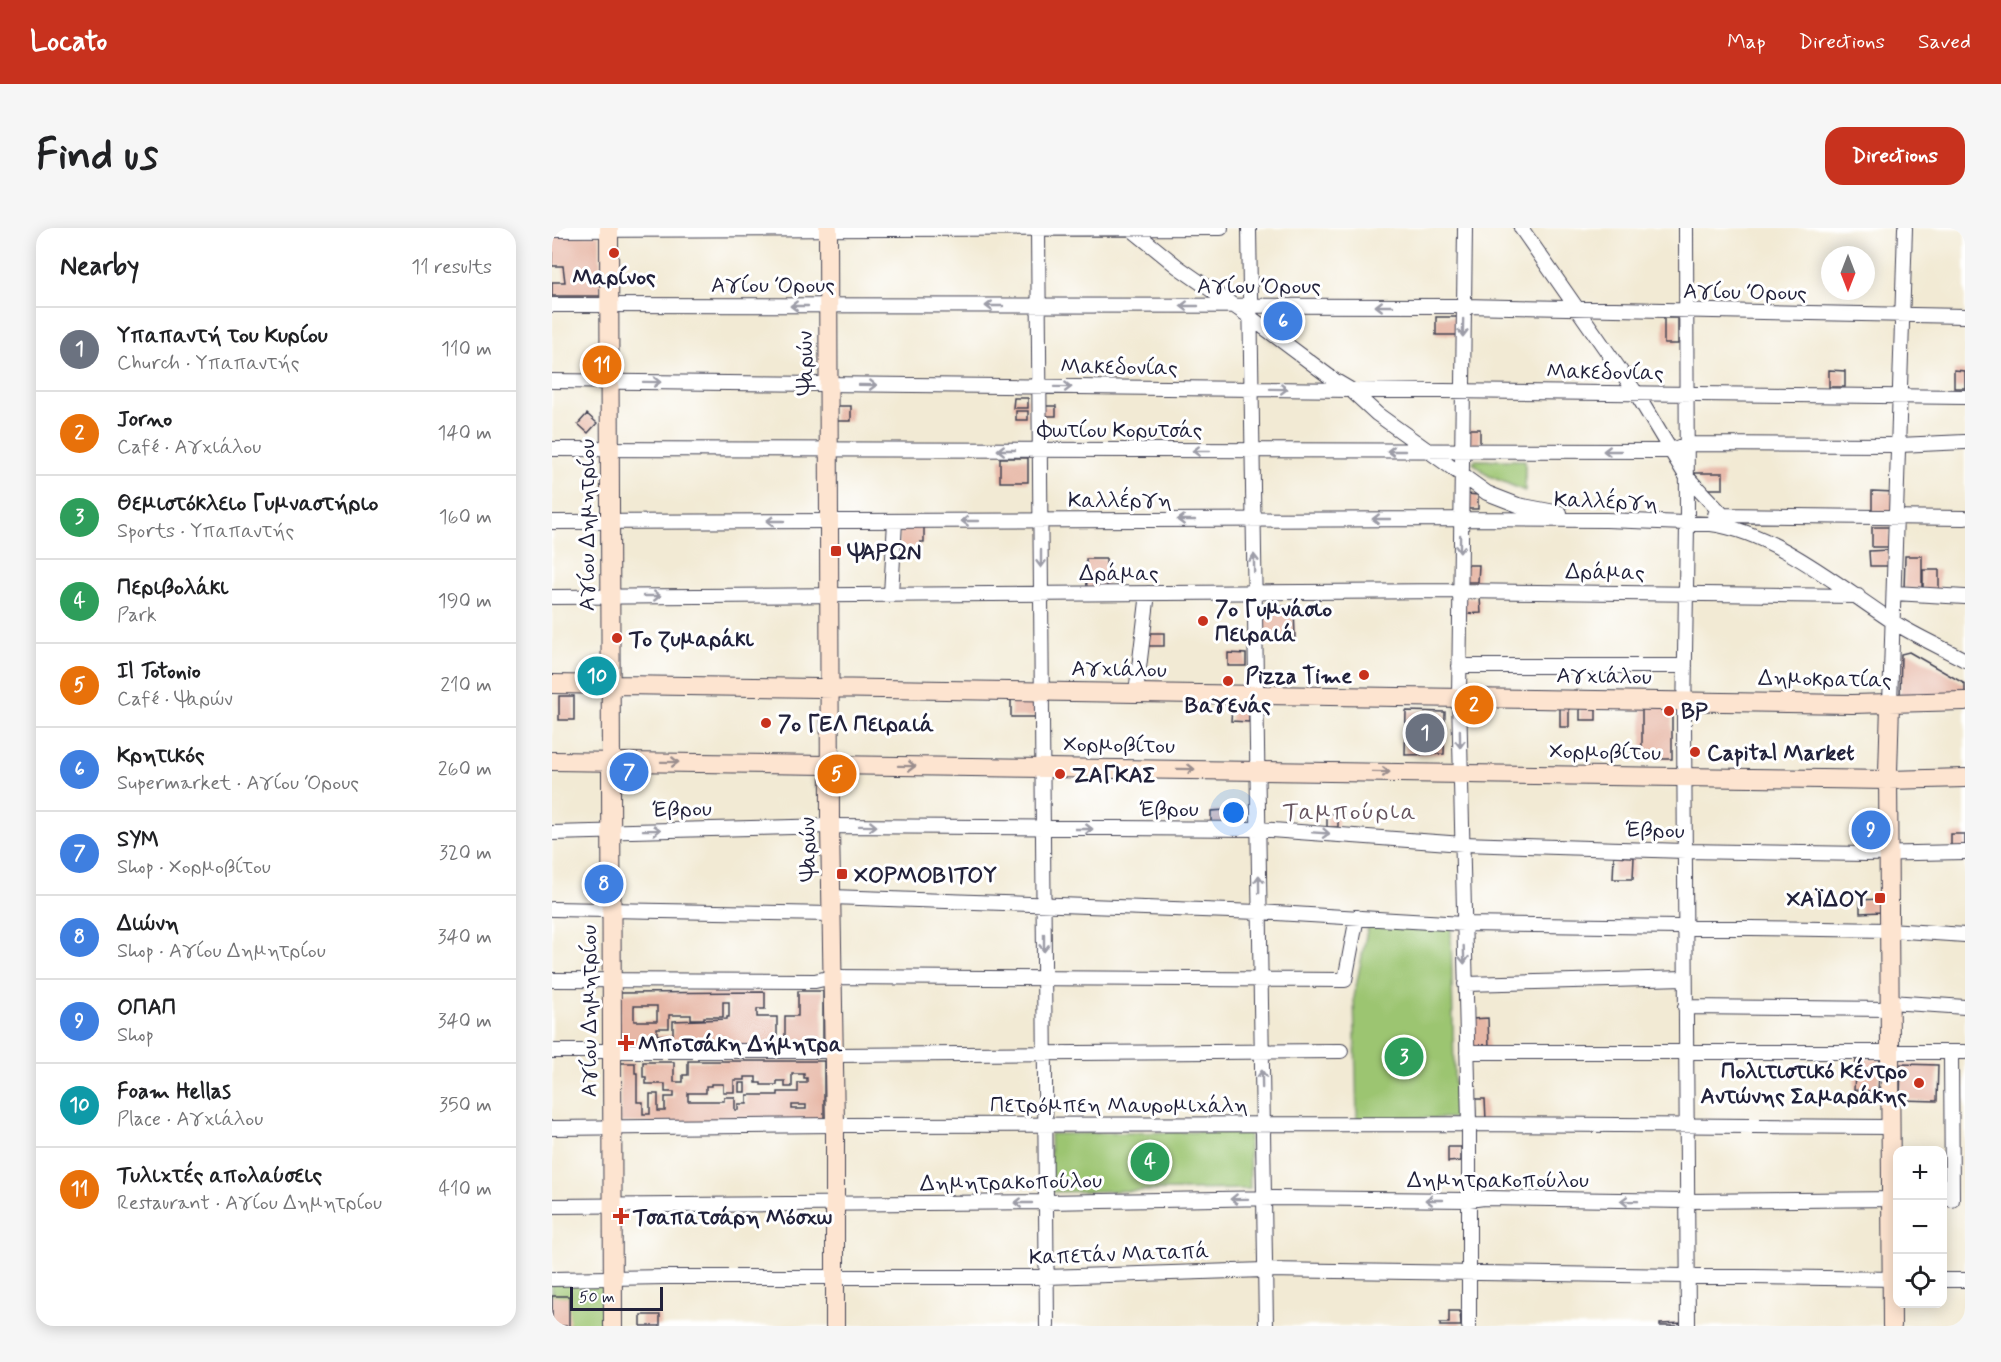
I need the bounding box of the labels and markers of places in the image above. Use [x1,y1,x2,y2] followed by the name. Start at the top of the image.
[607,246,621,260] marker: Μαρίνος
[572,264,656,292] place label: Μαρίνος
[1264,298,1302,344] pin: 6
[583,342,622,388] pin: 11
[847,539,922,567] place label: ΨΑΡΩΝ
[829,544,843,558] marker: ΨΑΡΩΝ
[1215,596,1332,649] place label: 7ο Γυμνάσιο Πειραιά
[1196,614,1210,628] marker: 7ο Γυμνάσιο Πειραιά
[628,626,754,654] place label: Το ζυμαράκι
[610,631,624,645] marker: Το ζυμαράκι
[578,654,616,698] pin: 10
[1246,663,1352,691] place label: Pizza Time
[1357,668,1371,682] marker: Pizza Time
[1221,674,1235,688] marker: Βαγενάς
[1454,682,1494,728] pin: 2
[1185,692,1271,720] place label: Βαγενάς
[1681,699,1708,727] place label: BP
[1662,704,1676,718] marker: BP
[1406,710,1444,756] pin: 1
[778,711,934,739] place label: 7ο ΓΕΛ Πειραιά
[759,716,773,730] marker: 7ο ΓΕΛ Πειραιά
[1707,740,1855,768] place label: Capital Market
[1688,745,1702,759] marker: Capital Market
[610,750,649,794] pin: 7
[818,752,856,796] pin: 5
[1072,762,1156,790] place label: ΖΑΓΚΑΣ
[1053,767,1067,781] marker: ΖΑΓΚΑΣ
[1852,808,1890,852] pin: 9
[584,862,624,906] pin: 8
[854,862,997,890] place label: ΧΟΡΜΟΒΙΤΟΥ
[835,867,849,881] marker: ΧΟΡΜΟΒΙΤΟΥ
[1786,886,1868,914] place label: ΧΑΪΔΟΥ
[1873,891,1887,905] marker: ΧΑΪΔΟΥ
[638,1031,843,1059] place label: Μποτσάκη Δήμητρα
[1384,1034,1424,1080] pin: 3
[619,1036,633,1050] marker: Μποτσάκη Δήμητρα
[1701,1057,1907,1111] place label: Πολιτιστικό Κέντρο Αντώνης Σαμαράκης
[1912,1076,1926,1090] marker: Πολιτιστικό Κέντρο Αντώνης Σαμαράκης
[1130,1140,1170,1184] pin: 4
[632,1204,832,1232] place label: Τσαπατσάρη Μόσχω
[614,1209,628,1223] marker: Τσαπατσάρη Μόσχω

